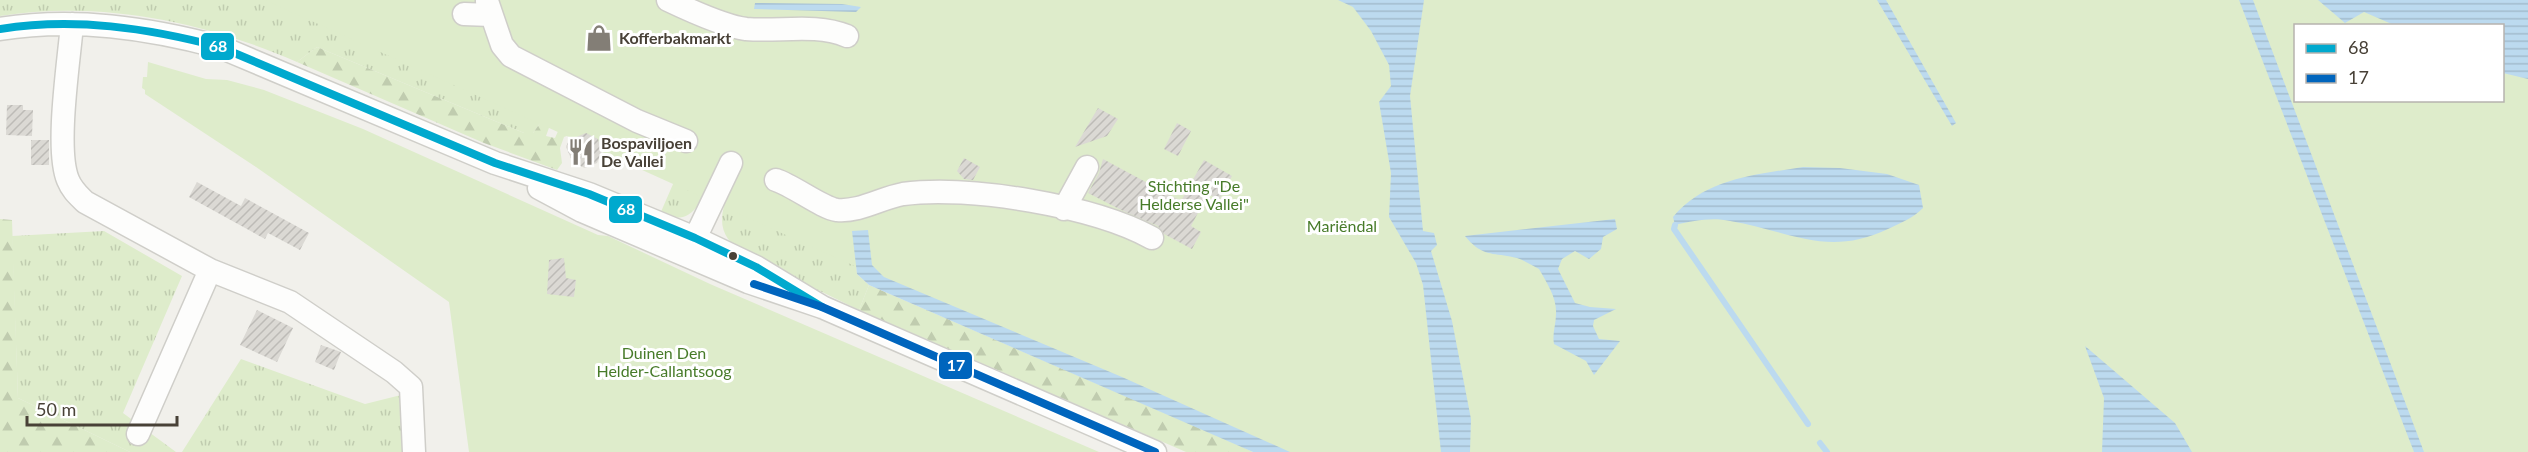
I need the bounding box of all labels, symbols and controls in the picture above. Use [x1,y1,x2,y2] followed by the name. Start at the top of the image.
[584,23,614,53] shop icon: Kofferbakmarkt
[2294,24,2504,102] legend
[619,28,731,47] place label: Kofferbakmarkt
[200,32,235,61] line badge: 68
[209,36,227,55] text: 68
[2348,36,2369,58] text: 68
[2348,66,2369,88] text: 17
[601,133,692,170] place label: Bospaviljoen De Vallei
[566,137,596,167] restaurant icon: Bospaviljoen De Vallei
[1139,176,1249,213] park label: Stichting "De Helderse Vallei"
[608,195,643,224] line badge: 68
[617,199,635,218] text: 68
[1307,216,1377,235] park label: Mariëndal
[727,250,739,262] unlabelled marker
[596,343,732,380] park label: Duinen Den Helder-Callantsoog
[938,351,973,380] line badge: 17
[947,355,965,374] text: 17
[27,389,177,427] scale bar
[36,398,76,420] text: 50 m

